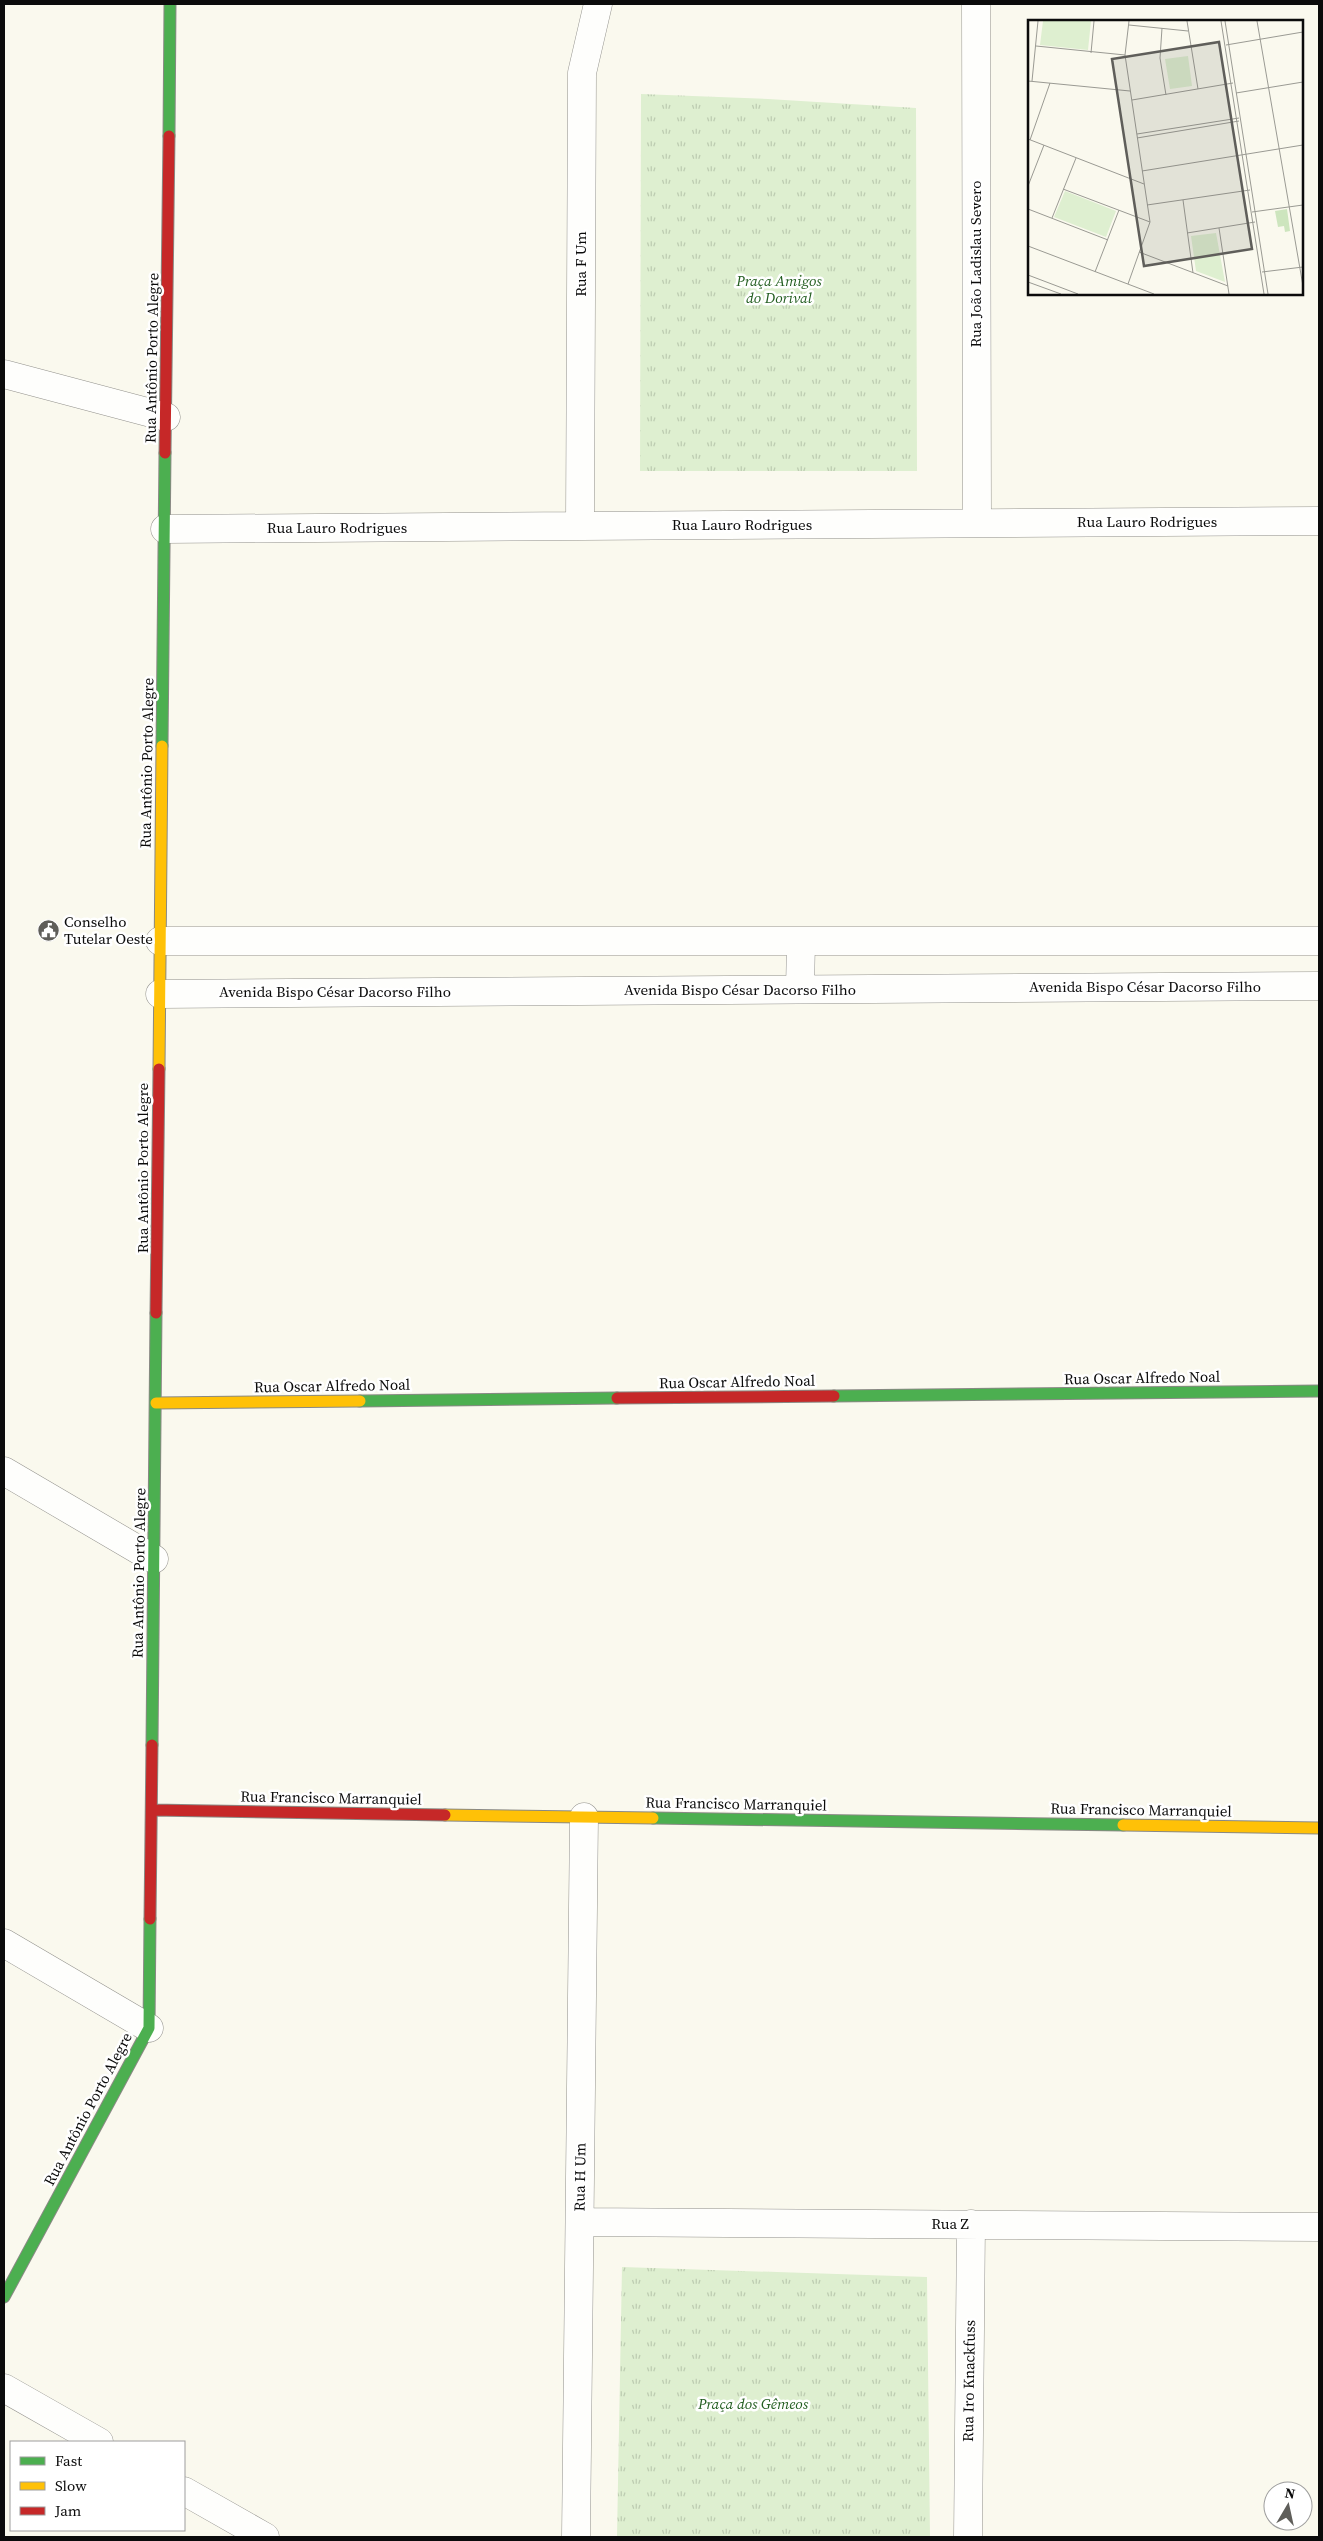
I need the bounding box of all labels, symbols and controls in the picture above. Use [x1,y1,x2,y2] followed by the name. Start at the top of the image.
[1028,20,1303,295] inset map
[965,180,986,348] street label: Rua João Ladislau Severo
[570,231,591,297] street label: Rua F Um
[735,270,822,308] park label: Praça Amigos do Dorival
[140,272,163,443] street label: Rua Antônio Porto Alegre
[1077,511,1217,532] street label: Rua Lauro Rodrigues
[672,514,812,535] street label: Rua Lauro Rodrigues
[267,517,407,538] street label: Rua Lauro Rodrigues
[135,677,158,848] street label: Rua Antônio Porto Alegre
[64,911,153,949] place label: Conselho Tutelar Oeste
[36,919,60,943] public building icon: Conselho Tutelar Oeste
[1029,976,1261,997] street label: Avenida Bispo César Dacorso Filho
[624,979,856,1000] street label: Avenida Bispo César Dacorso Filho
[219,981,451,1002] street label: Avenida Bispo César Dacorso Filho
[132,1082,153,1253] street label: Rua Antônio Porto Alegre
[1064,1366,1221,1389] street label: Rua Oscar Alfredo Noal
[659,1370,816,1393] street label: Rua Oscar Alfredo Noal
[254,1374,411,1397] street label: Rua Oscar Alfredo Noal
[127,1487,150,1658] street label: Rua Antônio Porto Alegre
[240,1785,422,1810] street label: Rua Francisco Marranquiel
[645,1791,827,1816] street label: Rua Francisco Marranquiel
[1050,1797,1232,1822] street label: Rua Francisco Marranquiel
[38,2028,137,2189] street label: Rua Antônio Porto Alegre
[568,2142,591,2212] street label: Rua H Um
[931,2213,969,2234] street label: Rua Z
[957,2320,980,2442] street label: Rua Iro Knackfuss
[697,2393,809,2414] park label: Praça dos Gêmeos
[10,2441,185,2531] legend
[55,2450,82,2471] text: Fast
[55,2475,87,2496] text: Slow
[1263,2481,1313,2531] north arrow
[1283,2482,1297,2504] text: N
[54,2500,82,2521] text: Jam

